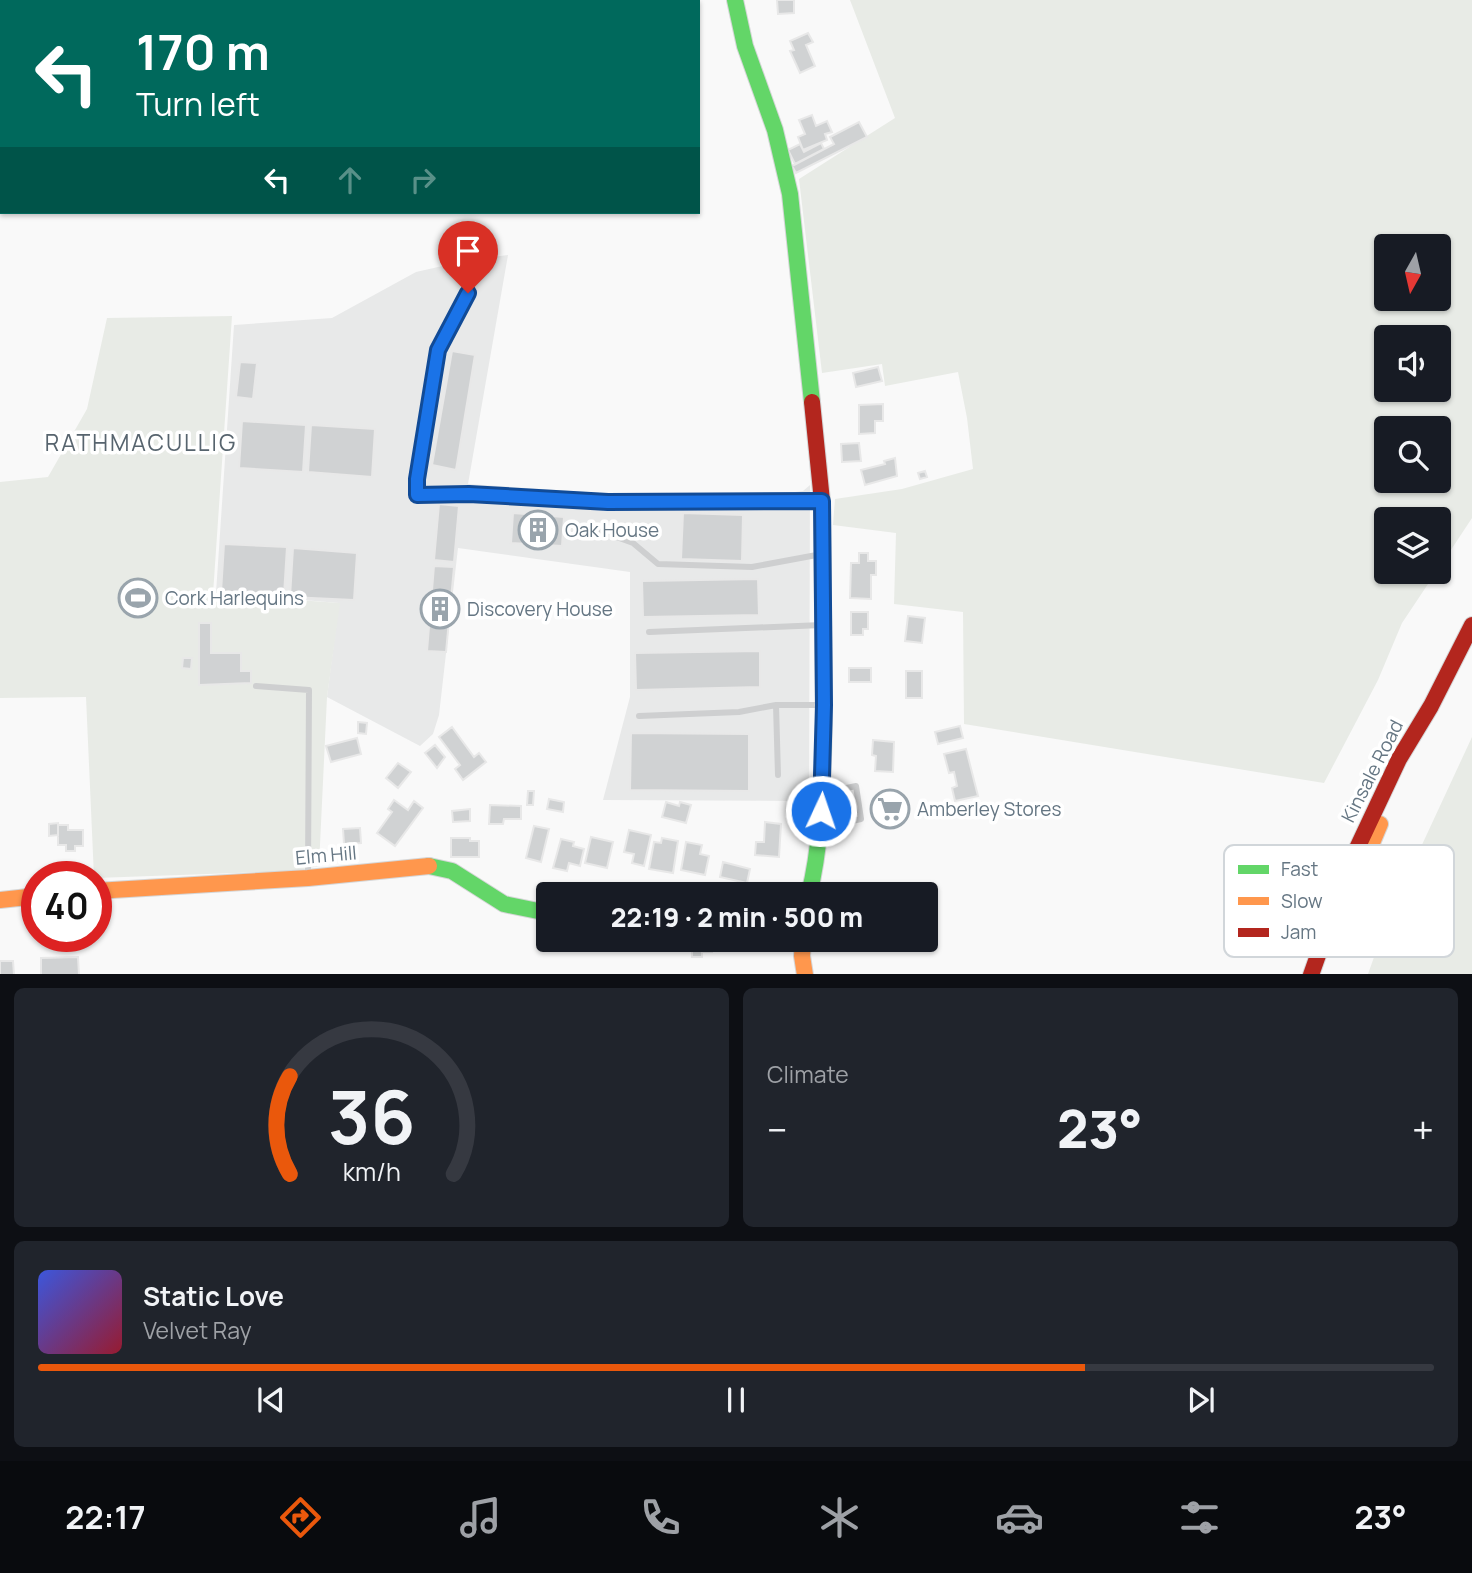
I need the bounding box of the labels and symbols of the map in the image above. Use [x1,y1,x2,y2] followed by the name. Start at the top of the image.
[438,221,498,293] pin
[1374,234,1451,312] north arrow
[45,426,237,458] district label: RATHMACULLIG
[517,509,559,551] building icon: Oak House
[565,517,659,543] place label: Oak House
[117,577,159,619] sports icon: Cork Harlequins
[165,585,304,611] place label: Cork Harlequins
[419,588,461,630] building icon: Discovery House
[467,596,613,622] place label: Discovery House
[1335,715,1409,827] street label: Kinsale Road
[784,774,858,848] position arrow
[869,788,911,830] supermarket icon: Amberley Stores
[917,796,1061,822] place label: Amberley Stores
[294,839,358,871] street label: Elm Hill
[1224,845,1454,957] legend
[1281,856,1318,882] text: Fast
[21,861,112,952] speed limit sign: 40
[1281,888,1323,914] text: Slow
[1281,919,1316,945] text: Jam

